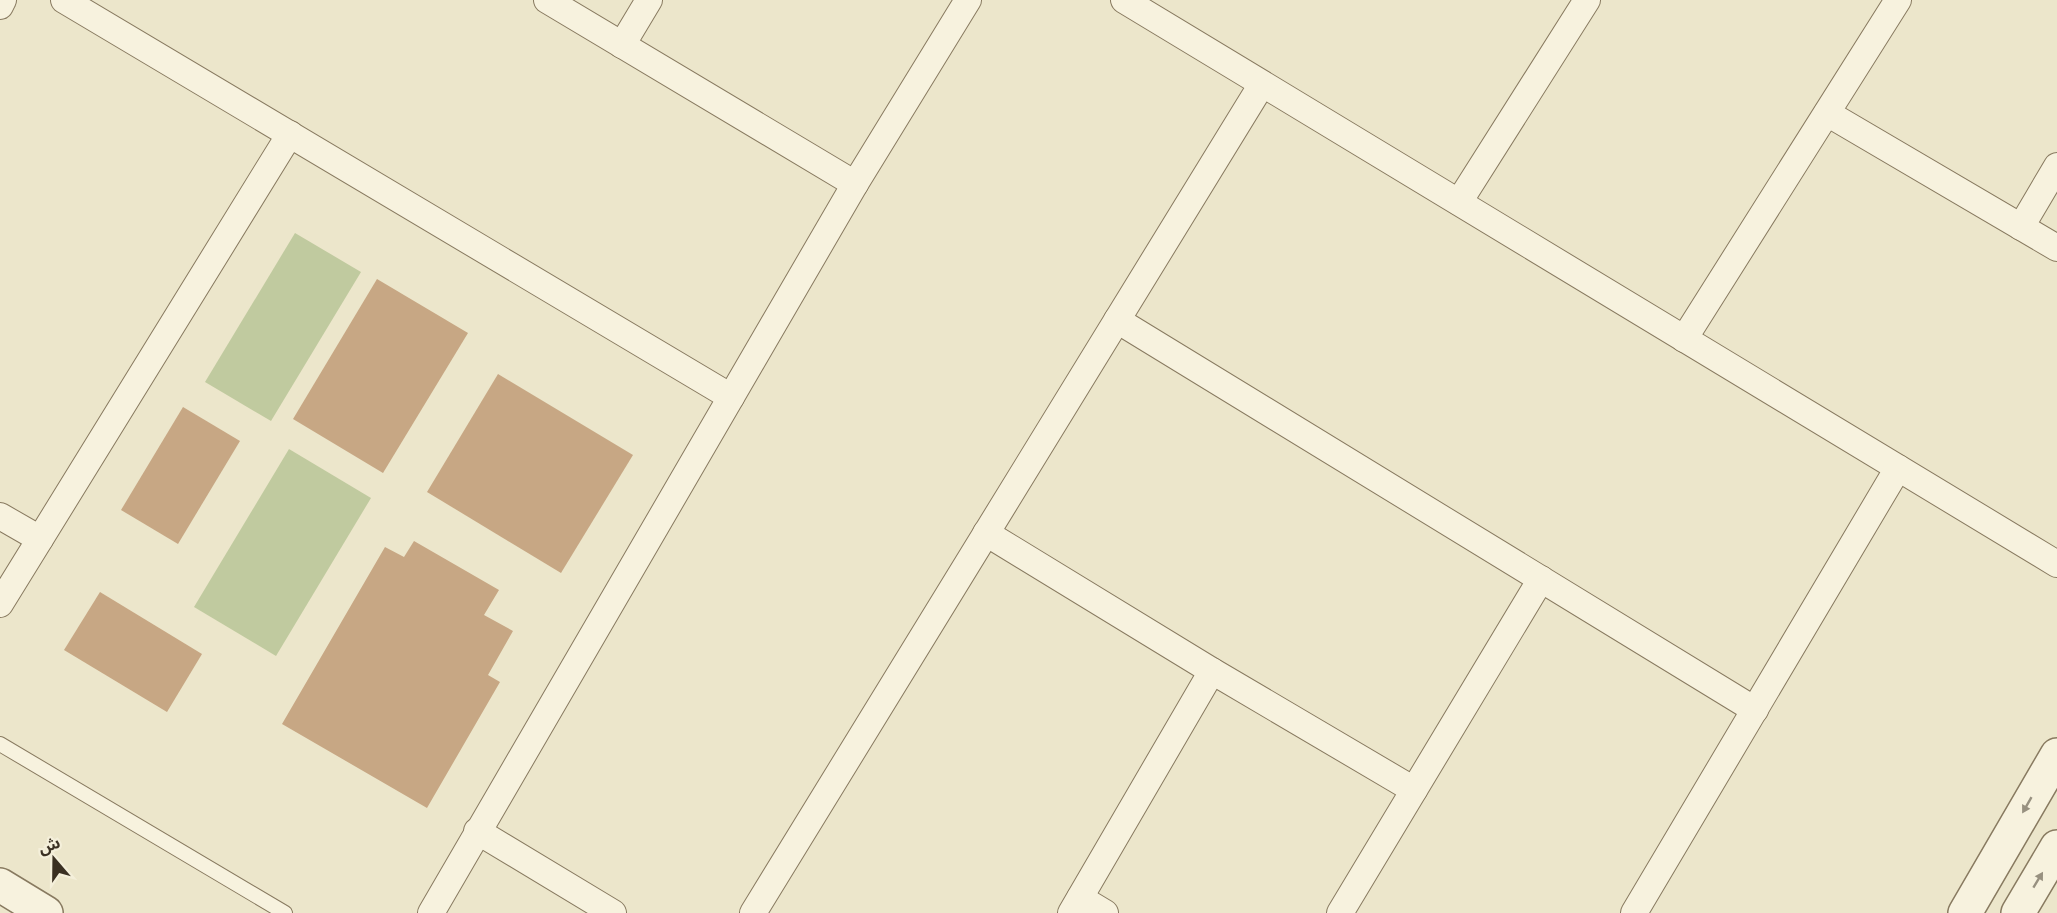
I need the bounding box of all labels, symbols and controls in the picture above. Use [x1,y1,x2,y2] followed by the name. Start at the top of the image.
[2022,797,2033,813] one-way arrow
[24,829,84,889] north arrow
[35,832,63,858] text: ش
[2032,872,2043,888] one-way arrow

